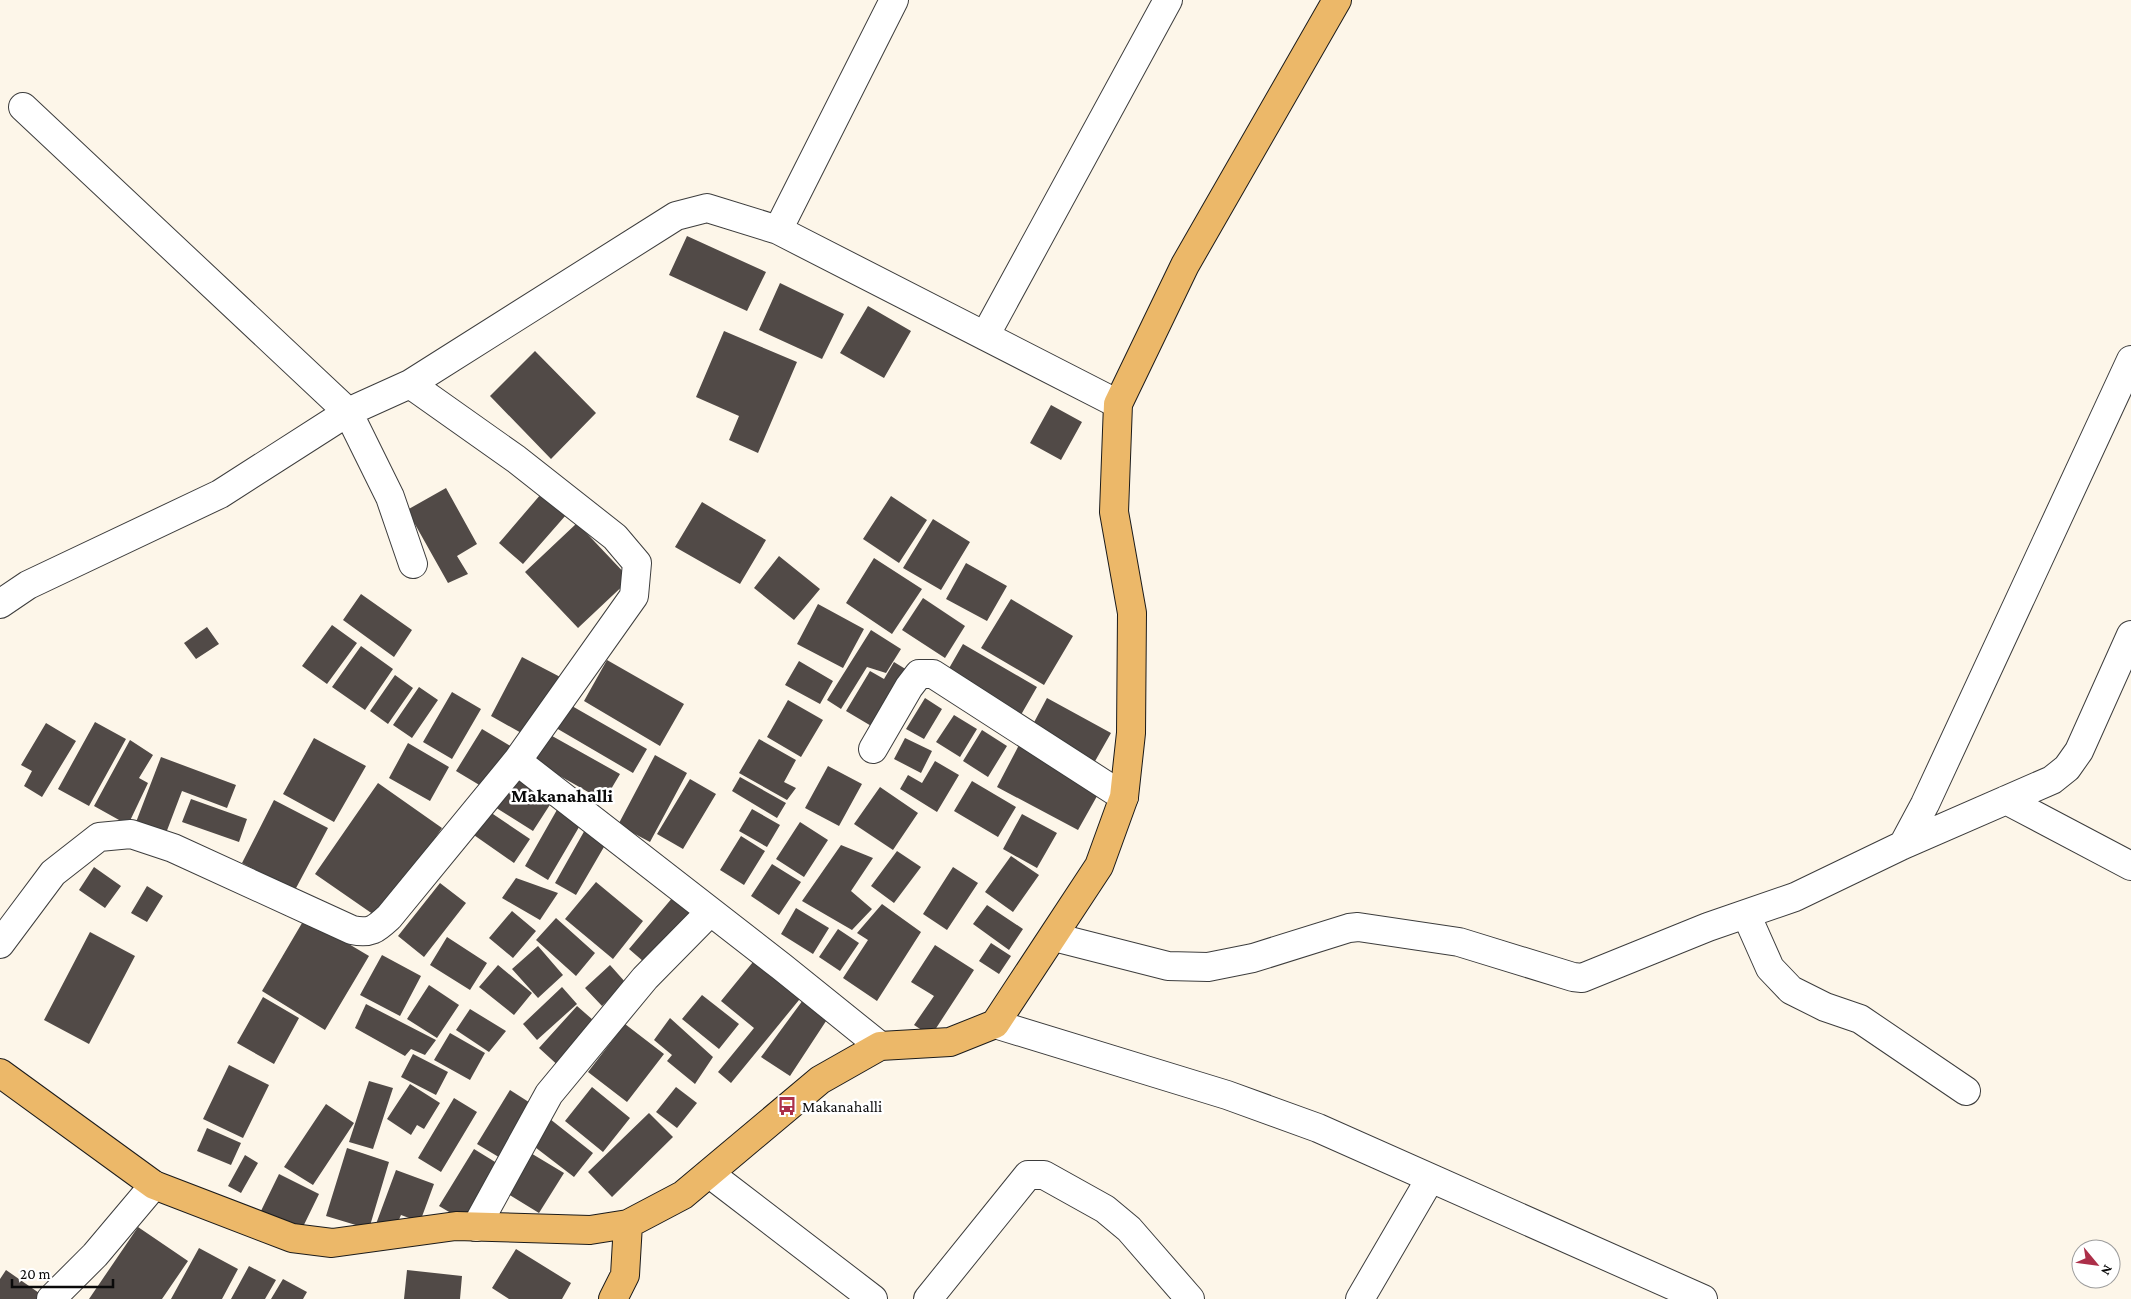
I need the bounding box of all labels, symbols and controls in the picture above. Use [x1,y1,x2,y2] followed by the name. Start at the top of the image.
[511,785,614,806] district label: Makanahalli
[776,1095,798,1117] bus stop icon: Makanahalli
[802,1098,882,1115] place label: Makanahalli
[2071,1239,2121,1289] north arrow
[12,1256,114,1288] scale bar
[2098,1262,2117,1279] text: N
[20,1266,51,1282] text: 20 m

